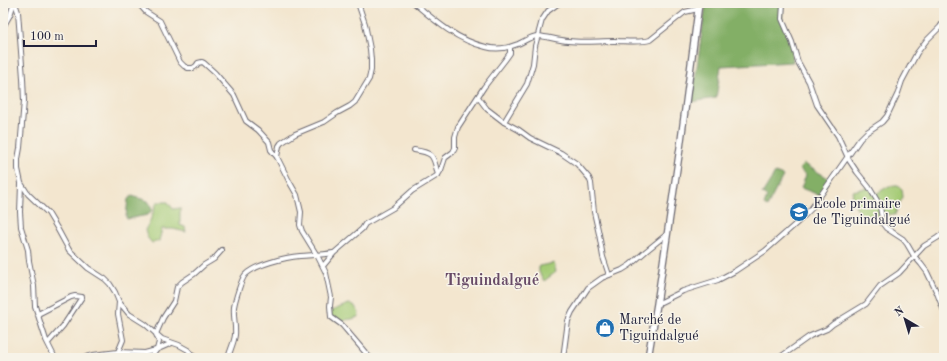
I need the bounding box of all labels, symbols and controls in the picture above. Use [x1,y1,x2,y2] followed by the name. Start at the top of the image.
[24,22,96,48] scale bar
[30,31,64,43] text: 100 m
[813,197,910,227] place label: Ecole primaire de Tiguindalgué
[788,201,810,223] school or university icon: Ecole primaire de Tiguindalgué
[445,273,539,289] district label: Tiguindalgué
[885,299,925,339] north arrow
[893,305,907,319] text: N
[619,313,699,343] place label: Marché de Tiguindalgué
[594,317,616,339] shop icon: Marché de Tiguindalgué

